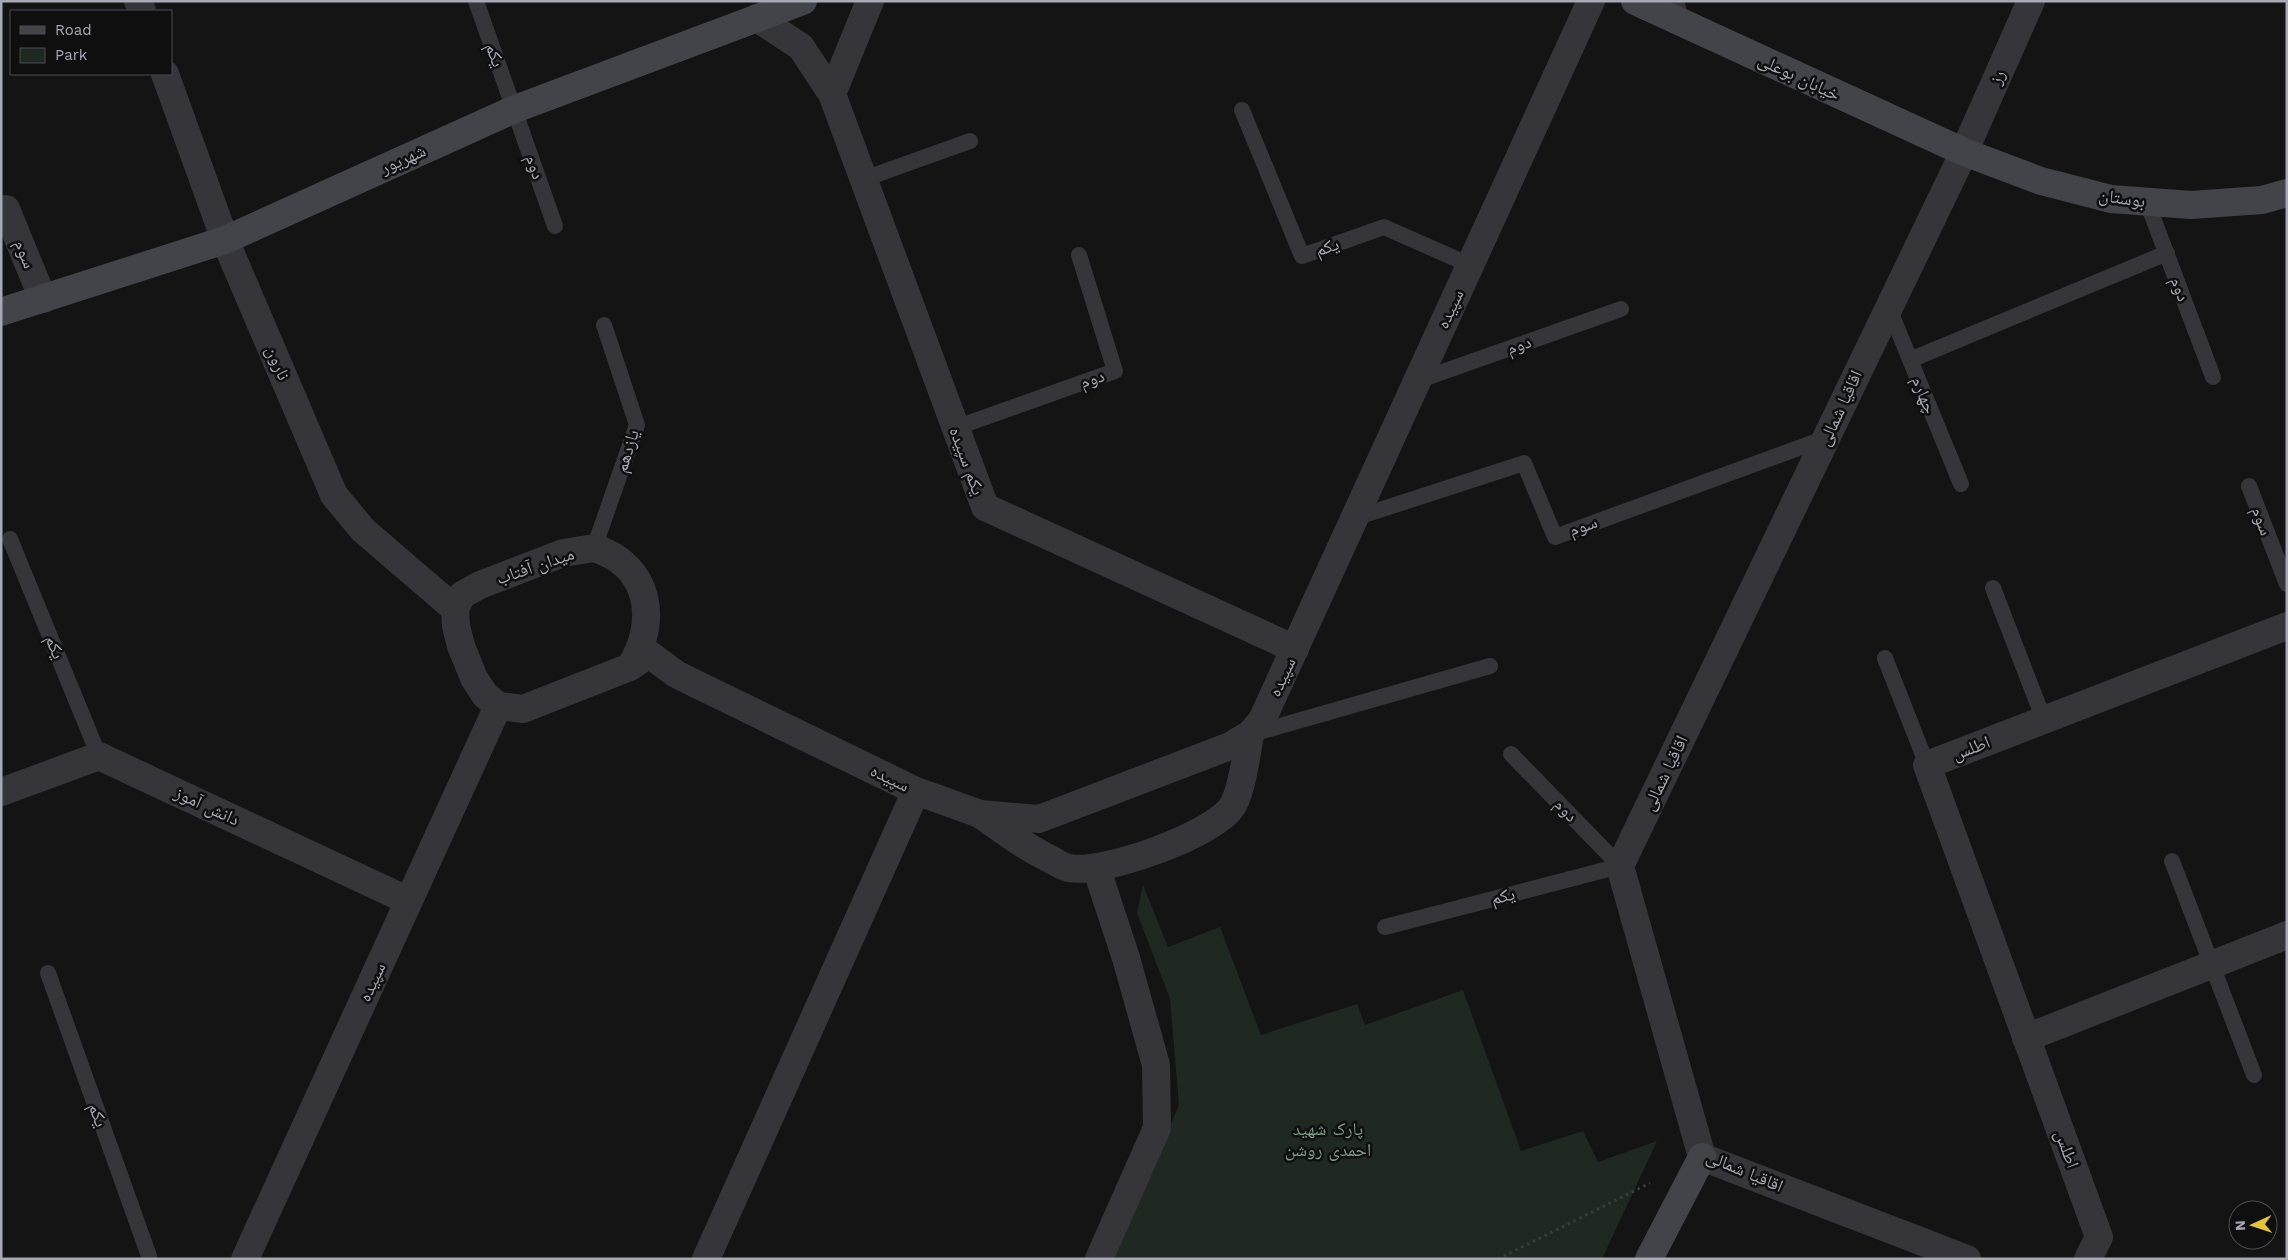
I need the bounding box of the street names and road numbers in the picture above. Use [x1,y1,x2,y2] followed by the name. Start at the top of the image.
[480,40,509,70] street label: یکم
[1755,48,1843,106] street label: خیابان بوعلی
[1984,66,2009,88] street label: رز
[376,139,429,178] street label: شهریور
[520,152,549,183] street label: دوم
[2097,184,2147,212] street label: بوستان
[1312,233,1342,262] street label: یکم
[8,236,41,272] street label: سوم
[2164,274,2195,305] street label: دوم
[1431,286,1469,332] street label: سپیده
[1504,331,1535,360] street label: دوم
[261,342,295,384] street label: نارون
[1077,364,1108,394] street label: دوم
[1813,367,1867,449] street label: اقاقیا شمالی
[1906,373,1941,417] street label: چهارم
[944,424,989,498] street label: یکم سپیده
[610,427,645,475] street label: یازدهم
[2246,503,2277,539] street label: سوم
[1566,511,1601,542] street label: سوم
[493,542,577,590] street label: میدان آفتاب
[39,632,70,663] street label: یکم
[1263,654,1301,700] street label: سپیده
[1949,731,1993,765] street label: اطلس
[1637,732,1693,814] street label: اقاقیا شمالی
[867,759,913,797] street label: سپیده
[170,781,243,831] street label: دانش آموز
[1549,793,1582,827] street label: دوم
[1489,882,1518,911] street label: یکم
[353,959,391,1005] street label: سپیده
[83,1100,112,1130] street label: یکم
[2050,1127,2084,1171] street label: اطلس
[1703,1145,1787,1197] street label: اقاقیا شمالی

